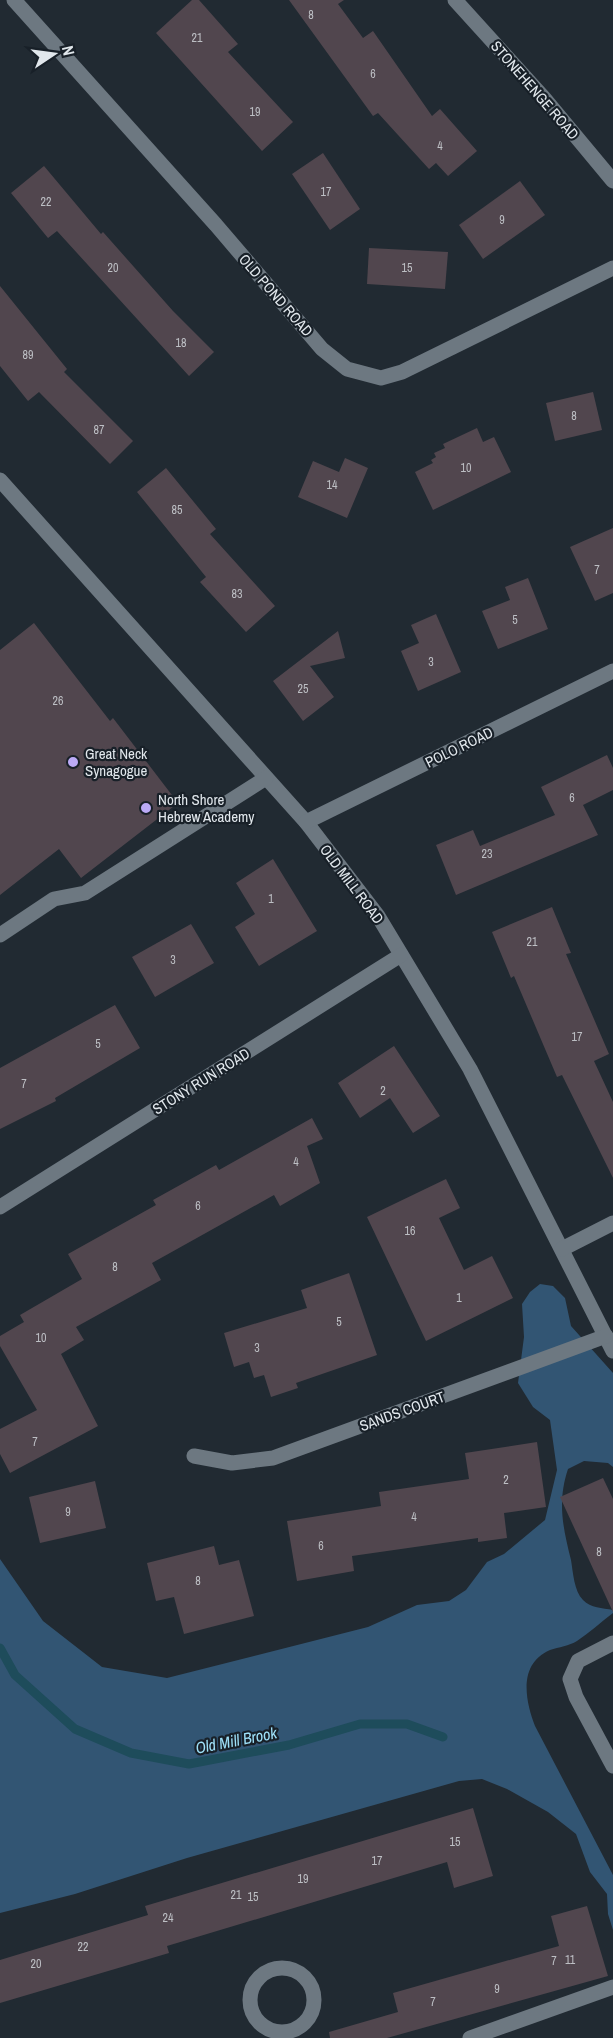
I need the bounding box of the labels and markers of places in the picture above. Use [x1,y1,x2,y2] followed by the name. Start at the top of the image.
[85,743,148,781] place label: Great Neck Synagogue
[66,755,80,769] marker: Great Neck Synagogue
[158,789,255,827] place label: North Shore Hebrew Academy
[139,801,153,815] marker: North Shore Hebrew Academy

